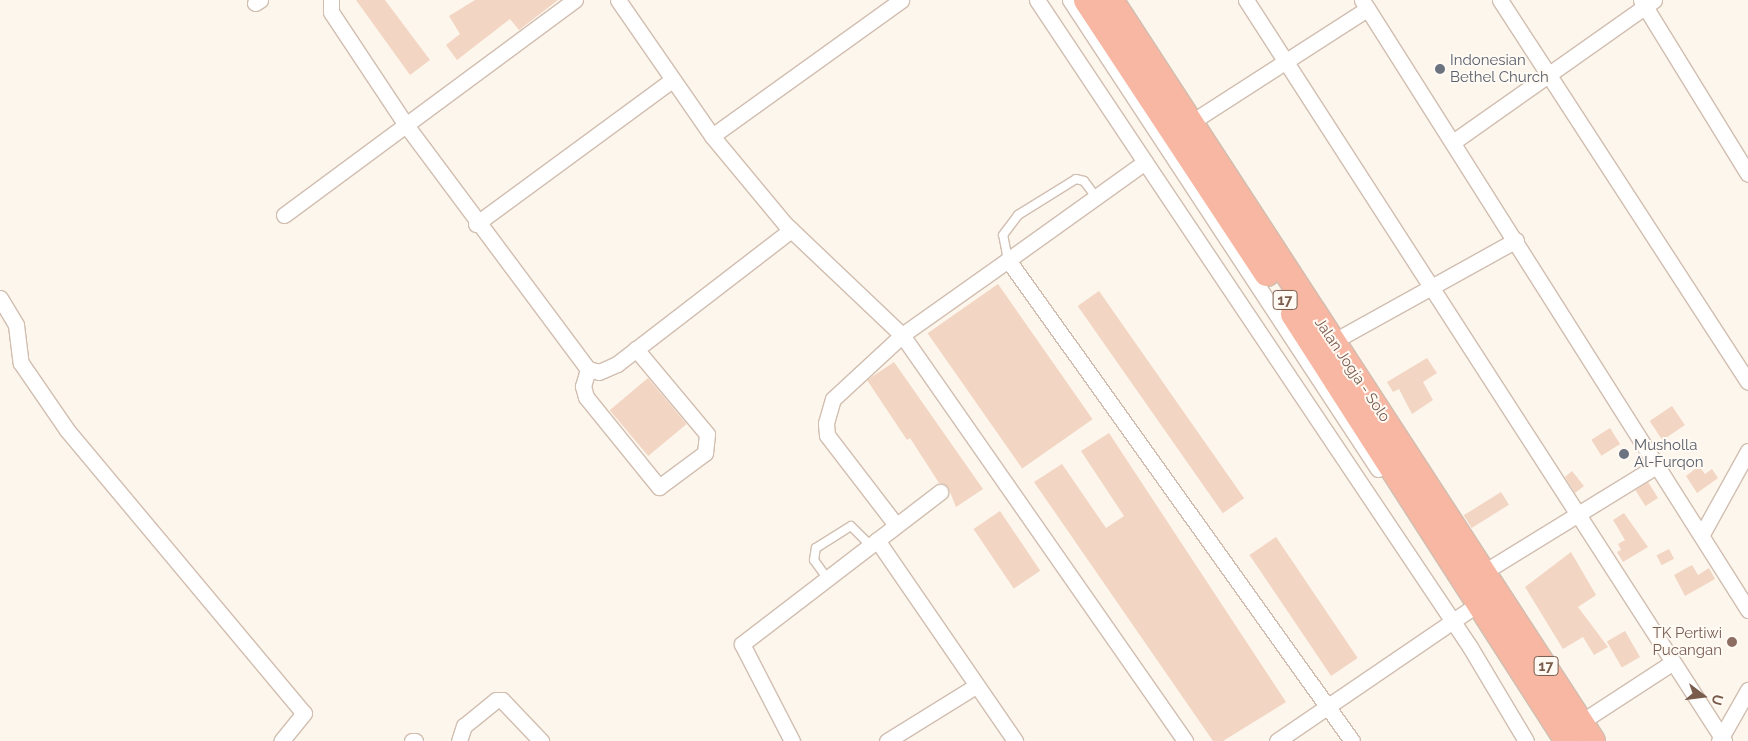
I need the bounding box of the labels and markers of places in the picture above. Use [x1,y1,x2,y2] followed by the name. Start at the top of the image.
[1450,51,1549,86] place label: Indonesian Bethel Church
[1434,63,1446,75] marker: Indonesian Bethel Church
[1634,436,1704,471] place label: Musholla Al-Furqon
[1618,448,1630,460] marker: Musholla Al-Furqon
[1652,624,1722,659] place label: TK Pertiwi Pucangan
[1726,636,1738,648] marker: TK Pertiwi Pucangan

